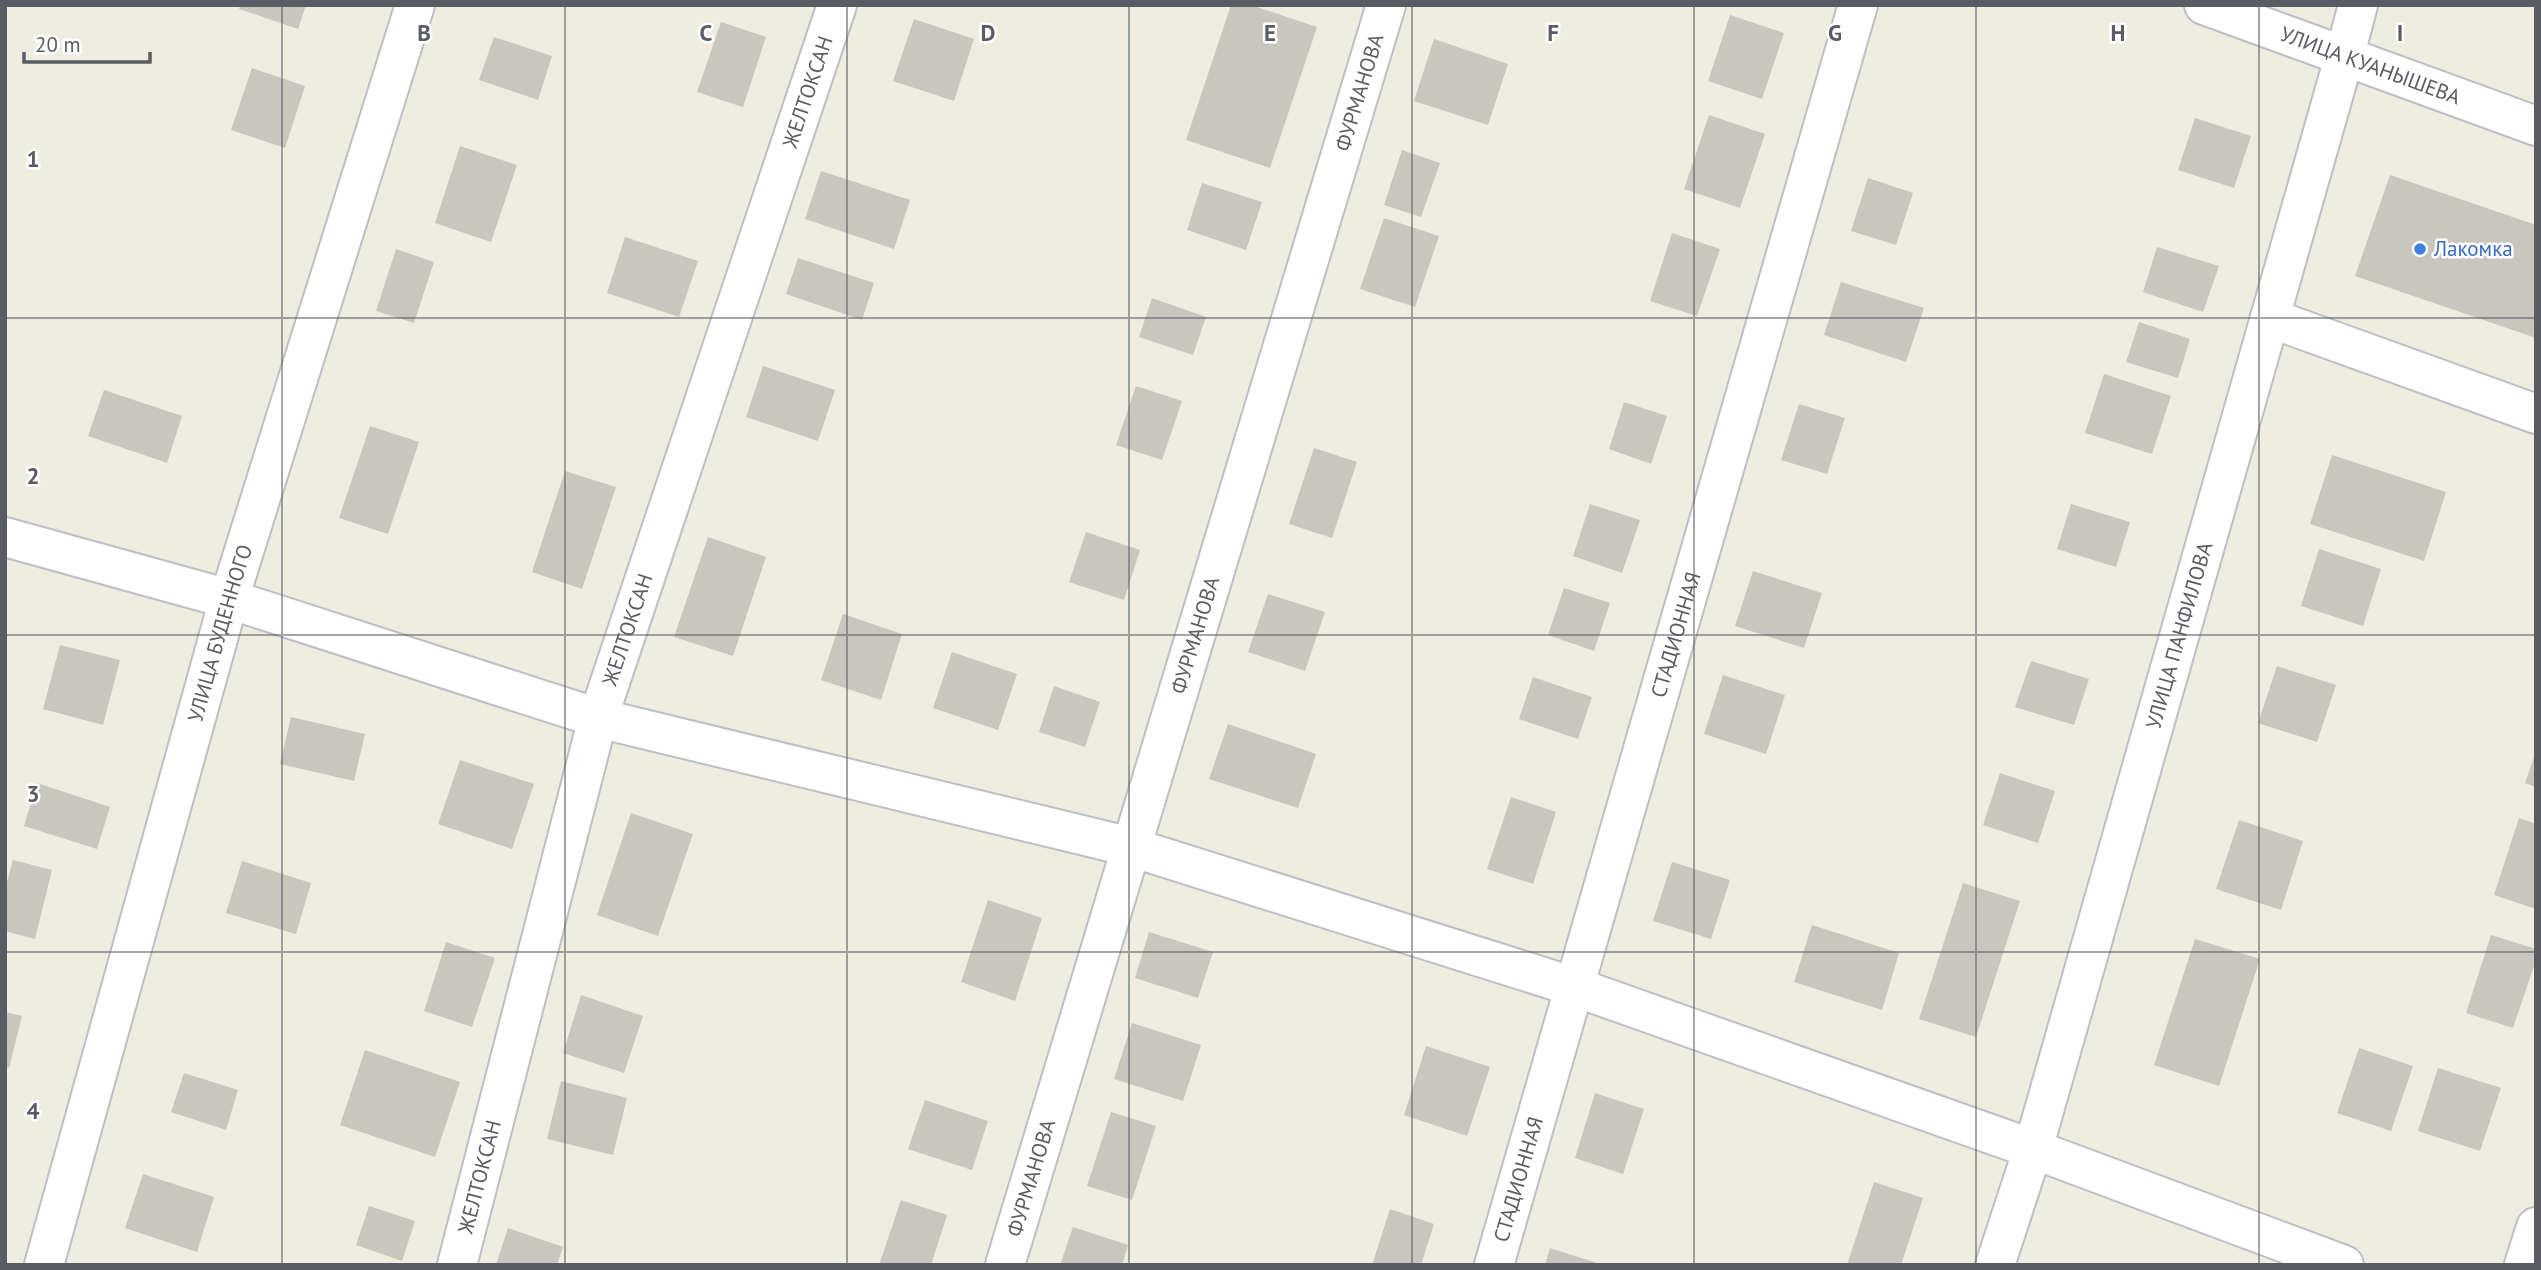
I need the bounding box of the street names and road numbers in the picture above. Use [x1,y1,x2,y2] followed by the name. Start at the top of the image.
[2277,20,2465,111] street label: УЛИЦА КУАНЫШЕВА
[1329,30,1390,154] street label: ФУРМАНОВА
[776,32,839,152] street label: ЖЕЛТОКСАН
[2139,538,2219,732] street label: УЛИЦА ПАНФИЛОВА
[182,541,258,725] street label: УЛИЦА БУДЕННОГО
[1645,569,1707,701] street label: СТАДИОННАЯ
[595,570,658,690] street label: ЖЕЛТОКСАН
[1165,572,1226,697] street label: ФУРМАНОВА
[1487,1113,1549,1245] street label: СТАДИОННАЯ
[1000,1115,1062,1240] street label: ФУРМАНОВА
[451,1117,507,1238] street label: ЖЕЛТОКСАН

